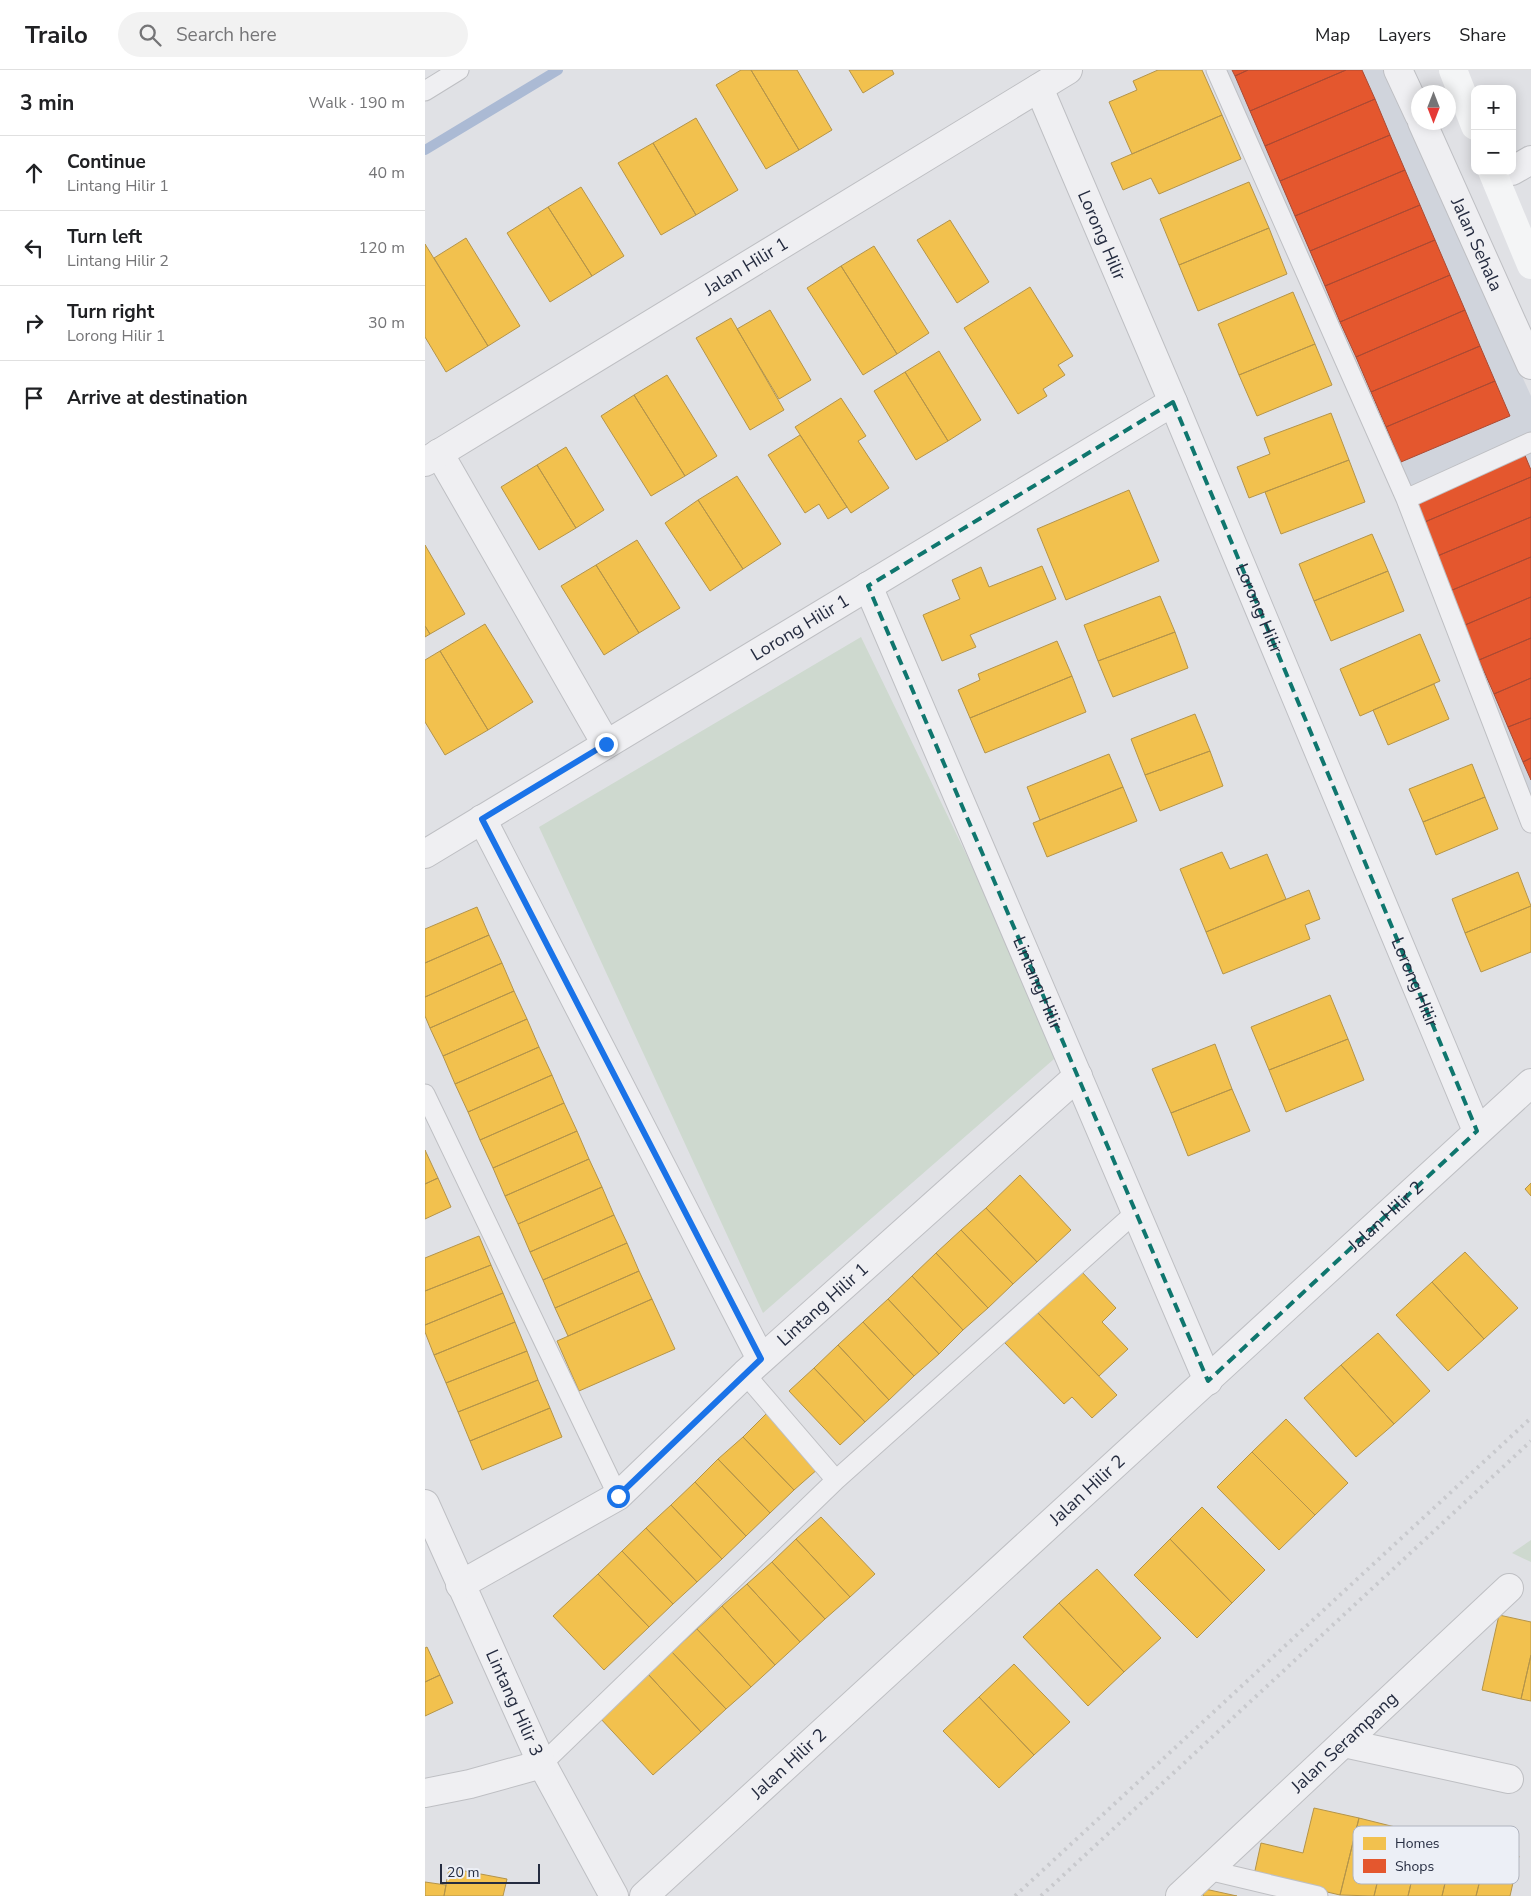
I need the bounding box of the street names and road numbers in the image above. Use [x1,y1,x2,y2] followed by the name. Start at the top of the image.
[1072,187,1132,284] street label: Lorong Hilir
[1445,193,1508,295] street label: Jalan Sehala
[699,231,793,302] street label: Jalan Hilir 1
[1230,560,1289,658] street label: Lorong Hilir
[746,589,853,666] street label: Lorong Hilir 1
[1007,933,1069,1034] street label: Lintang Hilir
[1386,934,1445,1031] street label: Lorong Hilir
[1342,1176,1429,1258] street label: Jalan Hilir 2
[772,1257,874,1352] street label: Lintang Hilir 1
[1043,1449,1130,1531] street label: Jalan Hilir 2
[480,1646,549,1760] street label: Lintang Hilir 3
[1285,1686,1403,1799] street label: Jalan Serampang
[745,1723,831,1805] street label: Jalan Hilir 2

